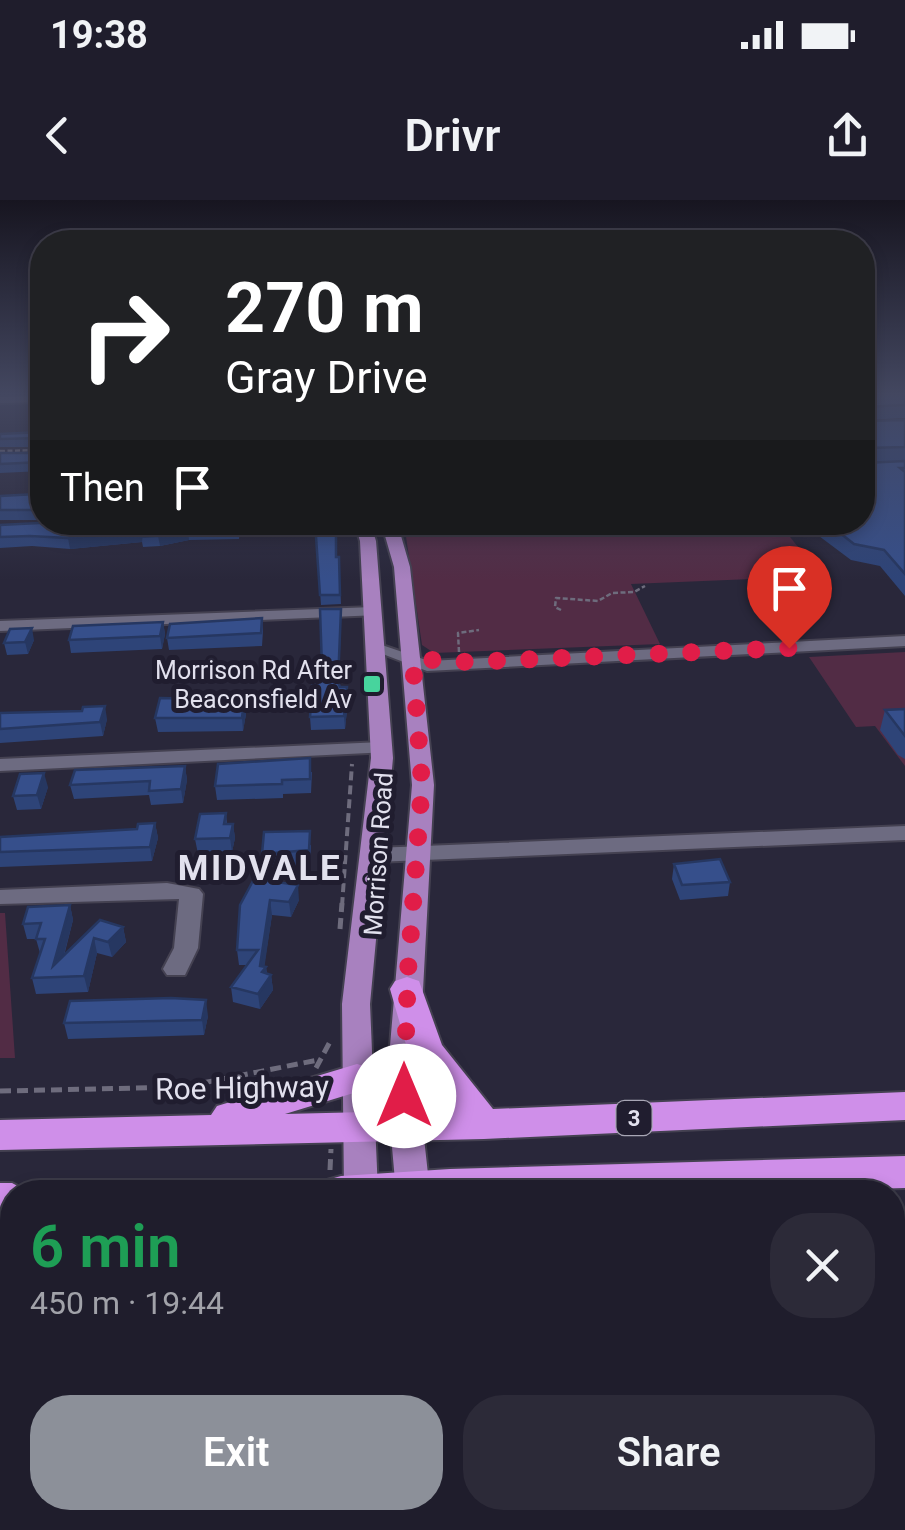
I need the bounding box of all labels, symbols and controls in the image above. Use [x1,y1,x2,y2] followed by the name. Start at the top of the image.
[50,13,148,57] text: 19:38
[30,108,85,163] icon: back
[820,108,875,163] icon: share
[405,109,500,162] text: Drivr
[225,267,424,349] text: 270 m
[60,270,190,400] icon: right
[225,351,428,404] text: Gray Drive
[165,460,220,515] icon: arrive
[60,466,145,510] text: Then
[747,546,832,649] pin
[762,561,817,616] icon: arrive
[155,656,353,714] place label: Morrison Rd After Beaconsfield Av
[361,673,383,695] marker: Morrison Rd After Beaconsfield Av
[358,771,399,937] street label: Morrison Road
[178,848,342,889] district label: MIDVALE
[352,1044,456,1148] position arrow
[155,1068,329,1107] street label: Roe Highway
[616,1101,652,1135] road number: 3
[30,1211,180,1282] text: 6 min
[770,1213,875,1318] button: close
[30,1284,224,1322] text: 450 m · 19:44
[30,1395,443,1510] button: Exit
[463,1395,875,1510] button: Share

